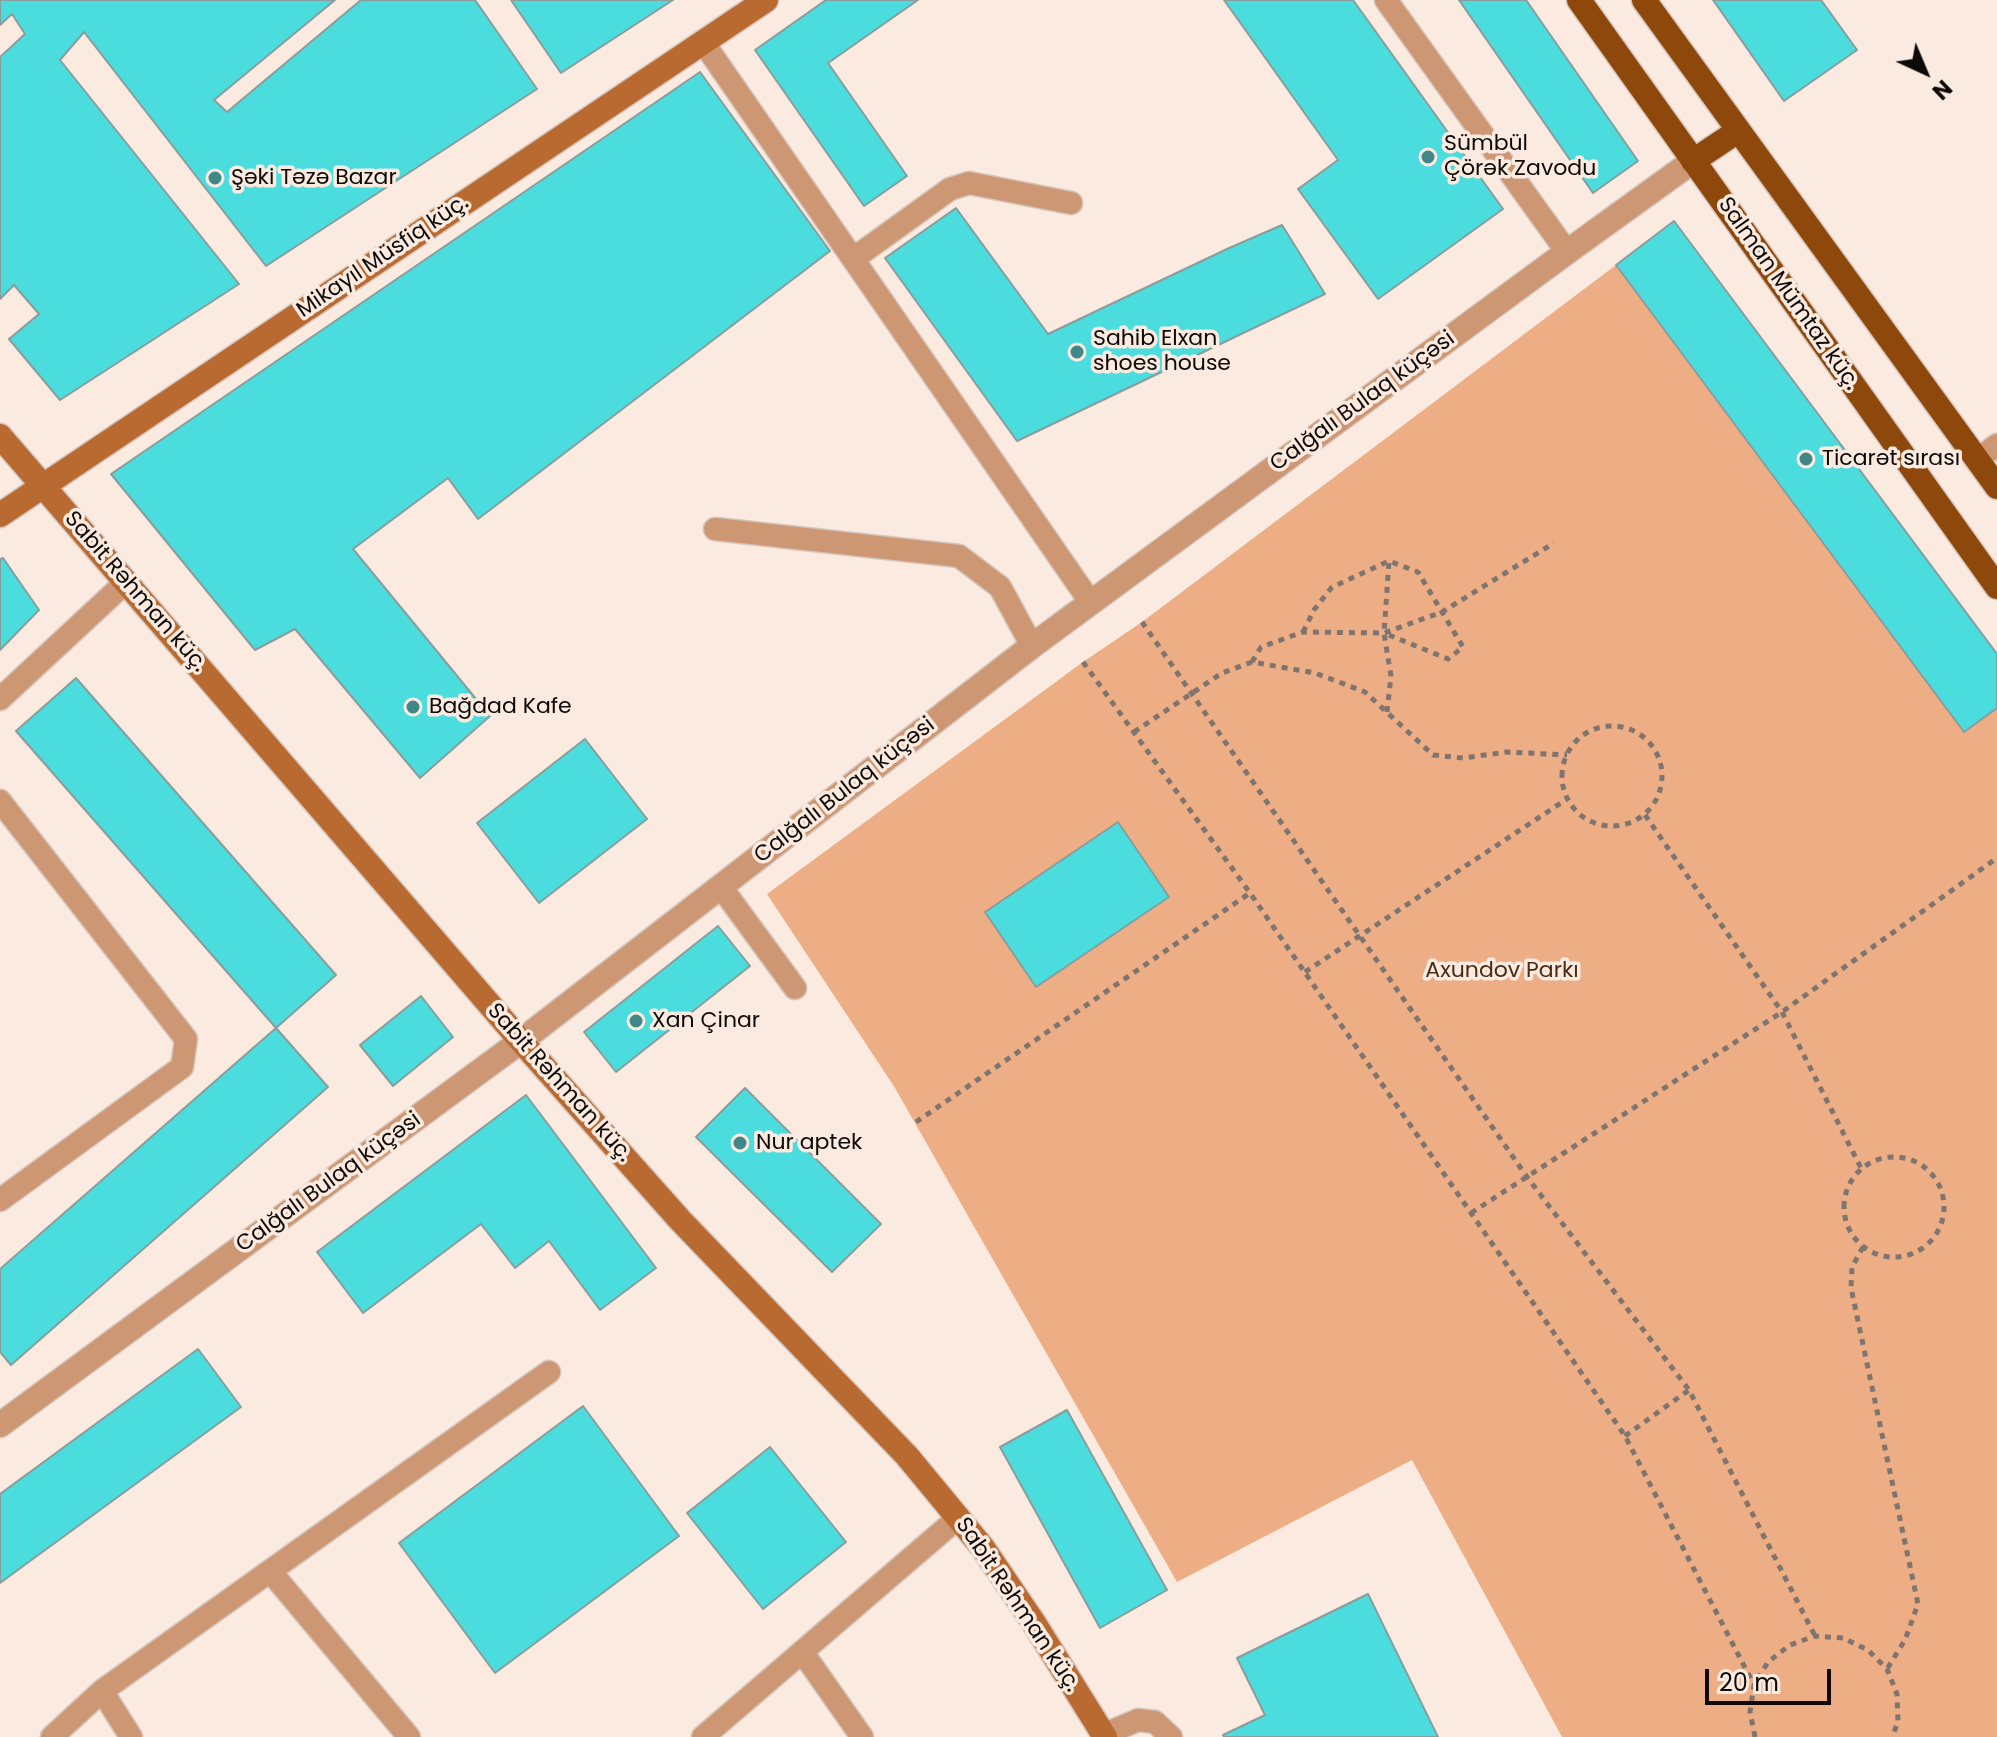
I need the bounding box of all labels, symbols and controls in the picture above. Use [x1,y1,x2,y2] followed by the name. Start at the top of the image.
[1885,32,1965,112] north arrow
[1925,73,1959,107] text: N
[1444,131,1596,182] place label: Sümbül Çörək Zavodu
[1419,148,1437,166] marker: Sümbül Çörək Zavodu
[231,165,397,191] place label: Şəki Təzə Bazar
[206,169,224,187] marker: Şəki Təzə Bazar
[292,190,474,324] street label: Mikayıl Müsfiq küç.
[1712,193,1864,395] street label: Salman Mümtaz küç.
[1093,326,1231,378] place label: Sahib Elxan shoes house
[1266,326,1460,478] street label: Calğalı Bulaq küçəsi
[1068,343,1086,361] marker: Sahib Elxan shoes house
[1822,446,1960,472] place label: Ticarət sırası
[1797,450,1815,468] marker: Ticarət sırası
[58,506,212,678] street label: Sabit Rəhman küç.
[429,694,572,720] place label: Bağdad Kafe
[404,698,422,716] marker: Bağdad Kafe
[750,712,940,870] street label: Calğalı Bulaq küçəsi
[1425,958,1579,984] park label: Axundov Parkı
[481,998,637,1168] street label: Sabit Rəhman küç.
[652,1008,760,1034] place label: Xan Çinar
[627,1012,645,1030] marker: Xan Çinar
[232,1107,426,1259] street label: Calğalı Bulaq küçəsi
[756,1130,862,1156] place label: Nur aptek
[731,1134,749,1152] marker: Nur aptek
[949,1513,1085,1697] street label: Sabit Rəhman küç.
[1709,1653,1835,1703] scale bar
[1719,1666,1779,1699] text: 20 m

